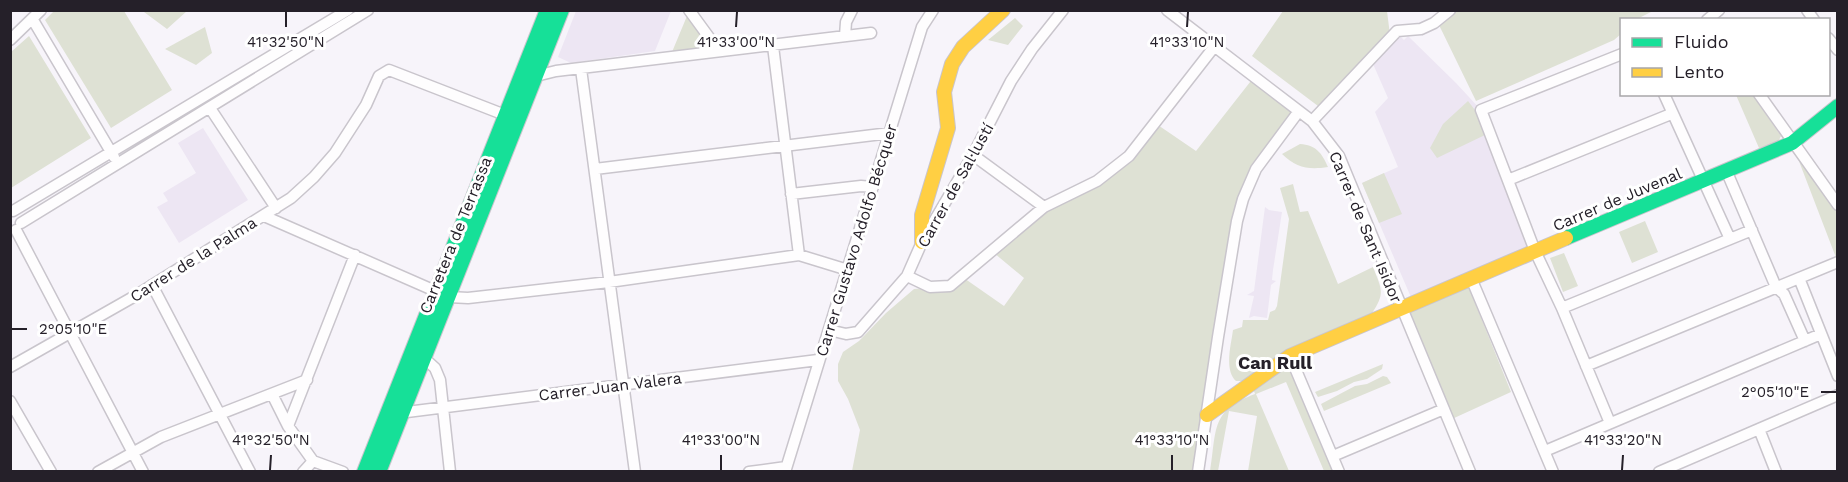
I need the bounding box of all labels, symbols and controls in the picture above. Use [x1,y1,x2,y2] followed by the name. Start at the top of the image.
[1620,18,1830,96] legend
[1674,31,1728,52] text: Fluido
[247,33,325,51] text: 41°32'50"N
[697,33,775,51] text: 41°33'00"N
[1150,33,1224,51] text: 41°33'10"N
[1674,61,1724,82] text: Lento
[913,120,998,251] street label: Carrer de Sal·lustí
[812,121,901,359] street label: Carrer Gustavo Adolfo Bécquer
[1325,148,1406,306] street label: Carrer de Sant Isidor
[415,154,496,316] street label: Carretera de Terrassa
[1550,164,1685,235] street label: Carrer de Juvenal
[127,213,260,306] street label: Carrer de la Palma
[39,320,107,338] text: 2°05'10"E
[1238,352,1312,373] district label: Can Rull
[537,368,683,405] street label: Carrer Juan Valera
[1741,383,1809,401] text: 2°05'10"E
[232,431,310,449] text: 41°32'50"N
[682,431,760,449] text: 41°33'00"N
[1135,431,1209,449] text: 41°33'10"N
[1584,431,1662,449] text: 41°33'20"N

